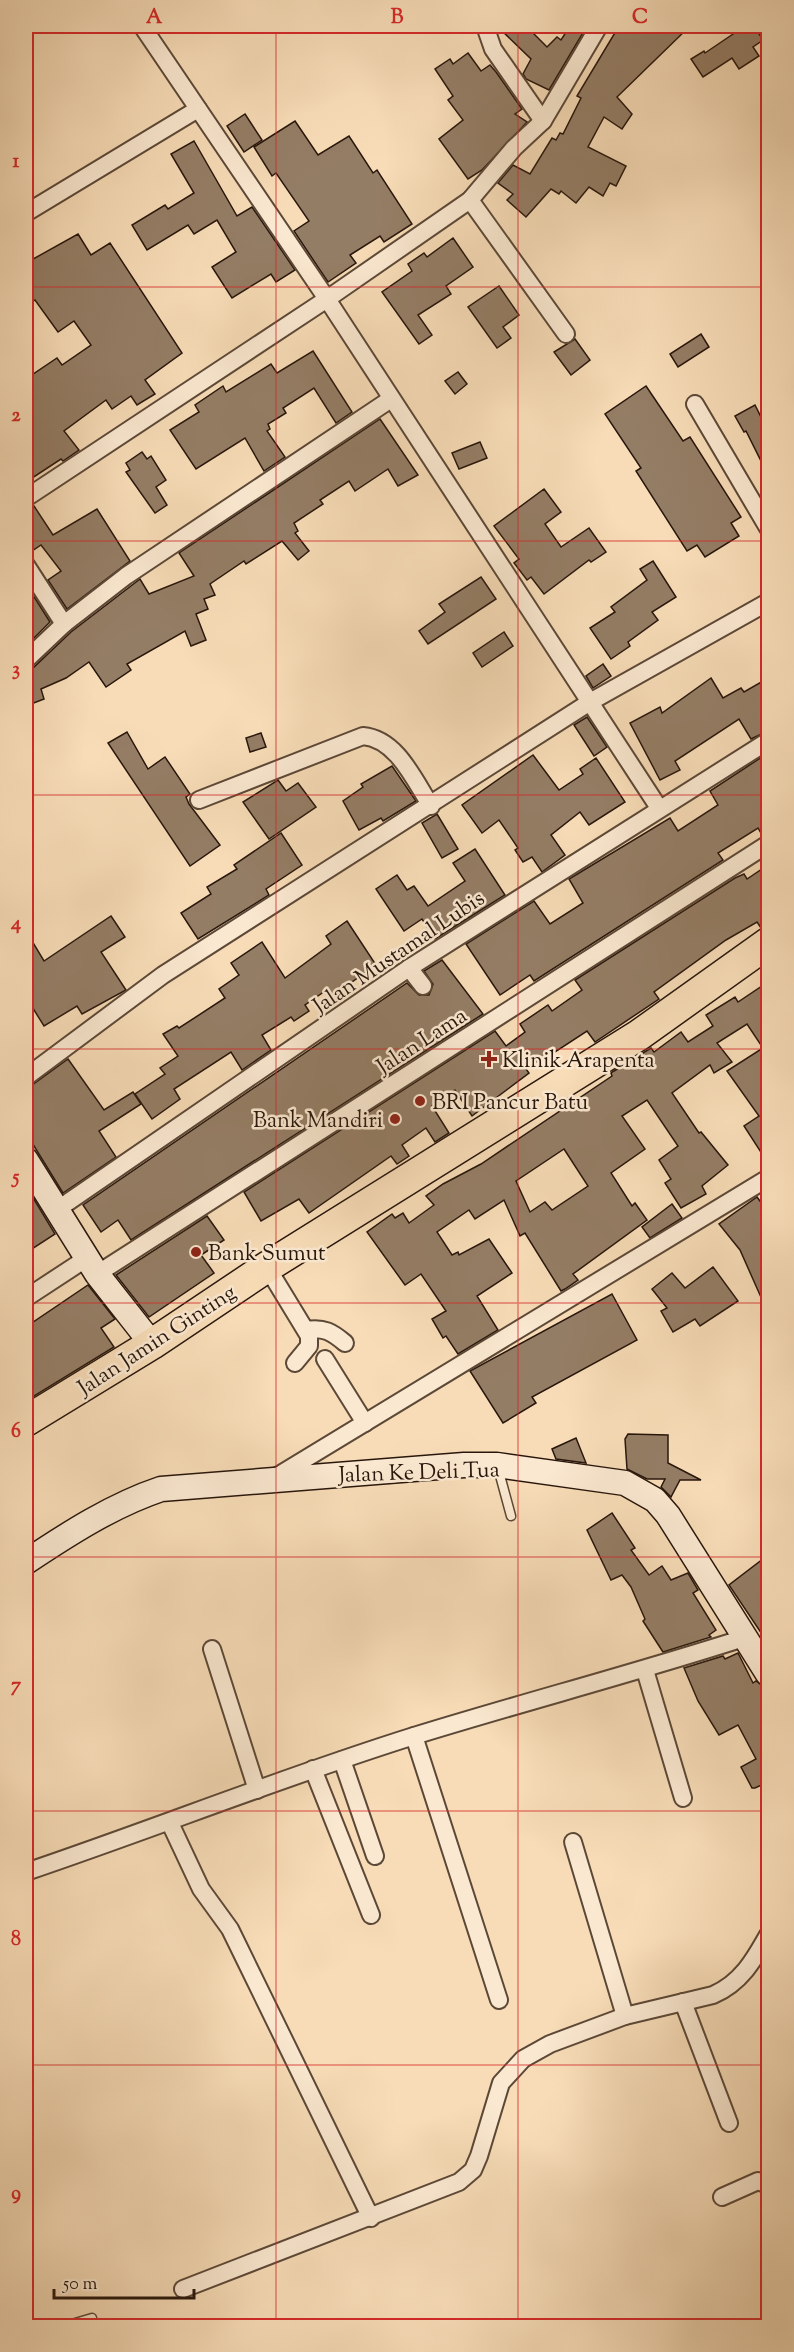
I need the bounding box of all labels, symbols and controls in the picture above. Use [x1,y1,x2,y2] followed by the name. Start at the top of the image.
[146,4,163,33] text: A
[391,4,404,33] text: B
[632,4,648,33] text: C
[13,148,20,177] text: 1
[11,402,21,431] text: 2
[12,656,20,685] text: 3
[307,884,492,1024] street label: Jalan Mustamal Lubis
[10,910,21,939] text: 4
[370,1001,474,1084] street label: Jalan Lama
[502,1046,655,1078] place label: Klinik Arapenta
[480,1050,498,1068] marker: Klinik Arapenta
[432,1088,588,1120] place label: BRI Pancur Batu
[413,1094,427,1108] marker: BRI Pancur Batu
[253,1106,383,1138] place label: Bank Mandiri
[388,1112,402,1126] marker: Bank Mandiri
[11,1164,20,1193] text: 5
[208,1239,326,1271] place label: Bank Sumut
[189,1245,203,1259] marker: Bank Sumut
[71,1278,243,1405] street label: Jalan Jamin Ginting
[11,1418,21,1447] text: 6
[337,1455,500,1493] street label: Jalan Ke Deli Tua
[11,1672,22,1701] text: 7
[11,1926,21,1955] text: 8
[11,2180,21,2209] text: 9
[54,2262,194,2300] scale bar
[62,2272,98,2298] text: 50 m

